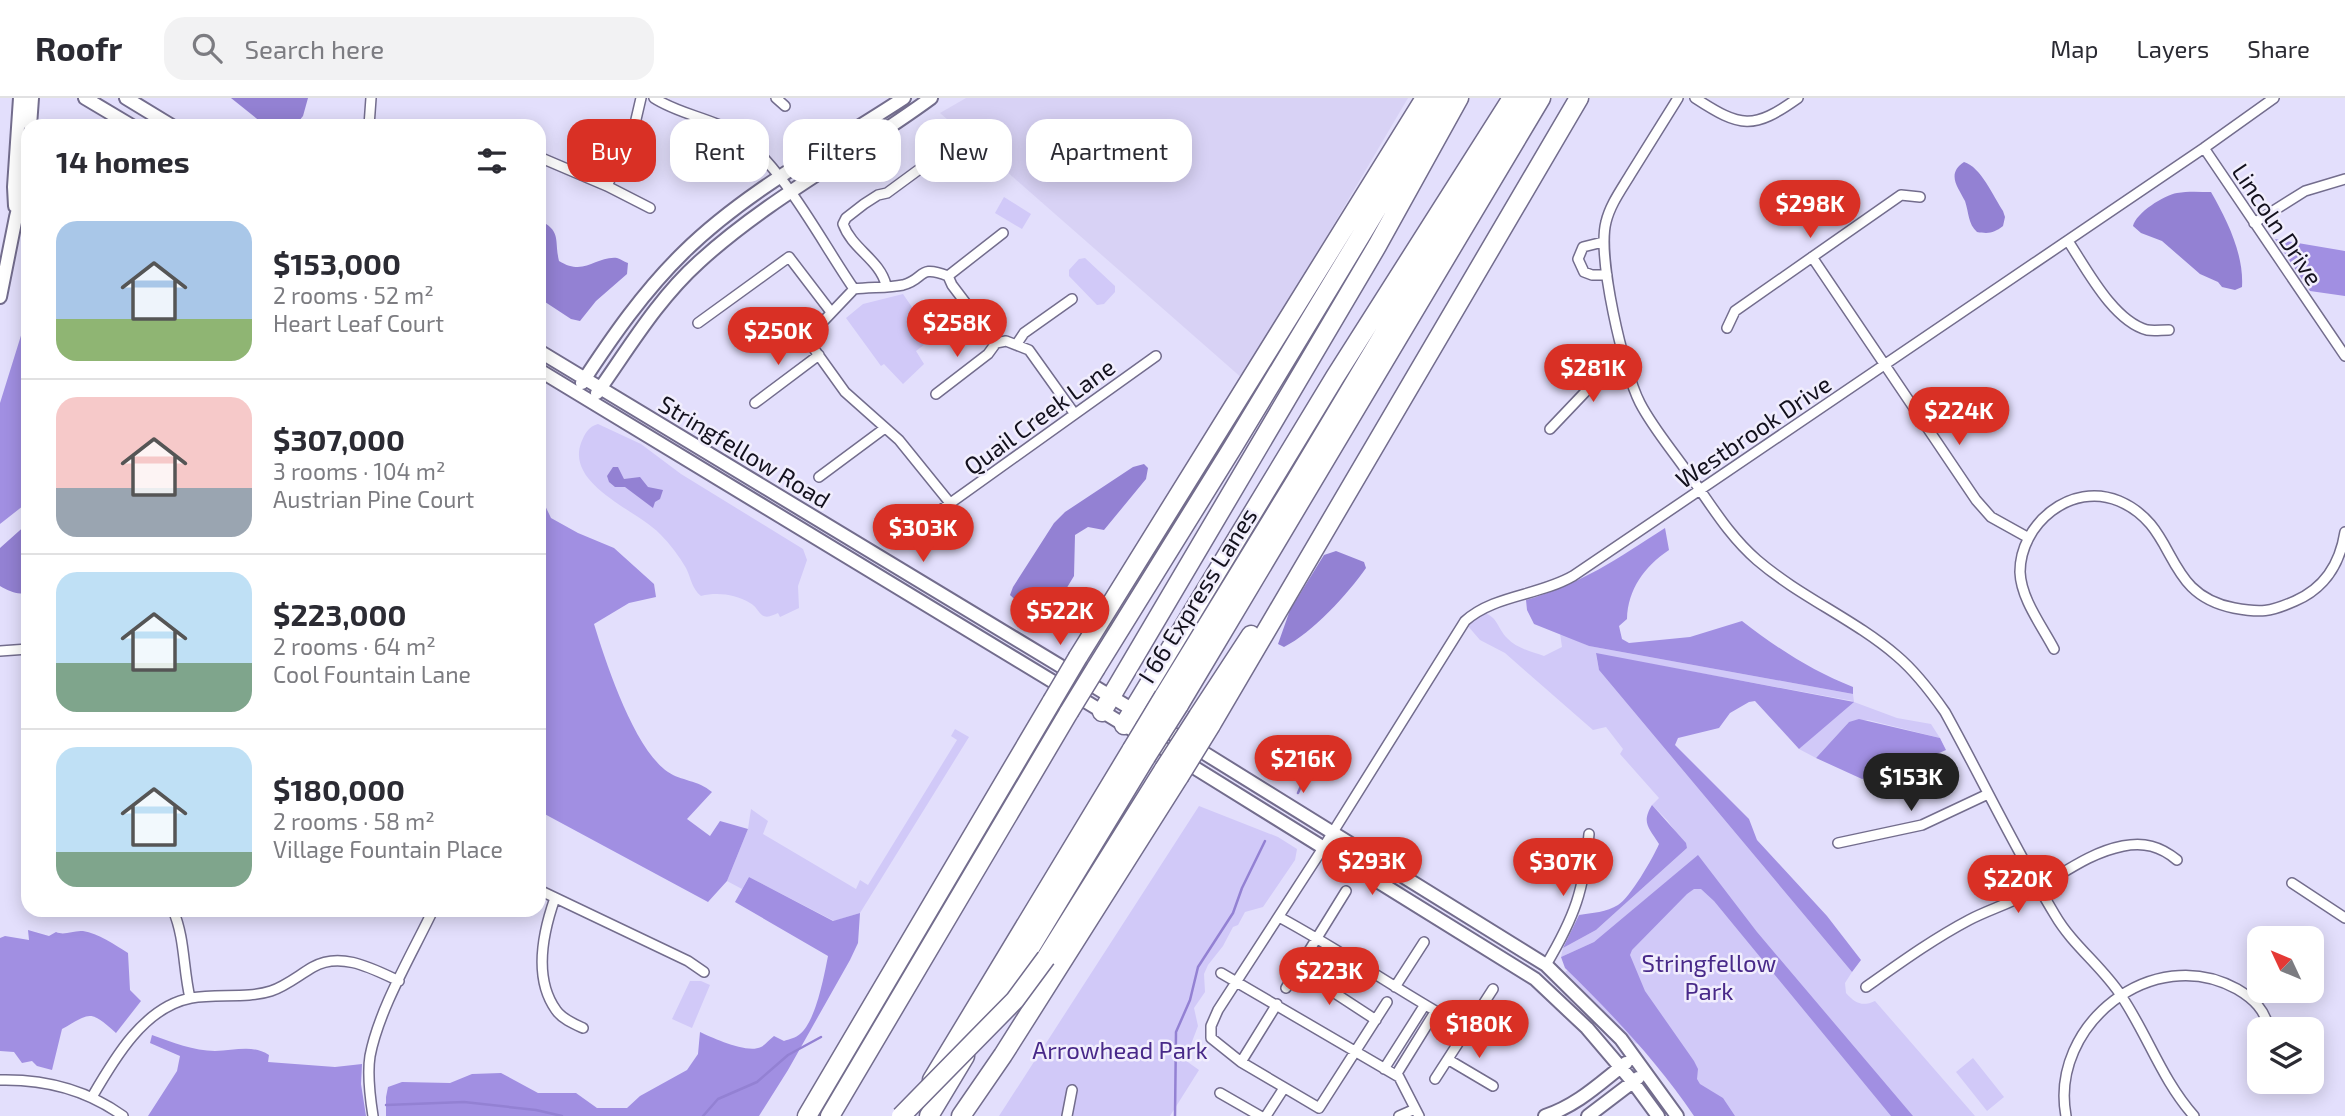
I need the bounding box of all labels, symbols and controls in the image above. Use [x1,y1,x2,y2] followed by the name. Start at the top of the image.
[164,17,654,80] search box
[35,28,122,68] text: Roofr
[188,29,226,67] icon: search
[244,33,384,64] text: Search here
[2050,34,2098,63] text: Map
[2136,34,2209,63] text: Layers
[2247,34,2310,63] text: Share
[567,119,656,182] chip: Buy
[670,119,769,182] chip: Rent
[783,119,901,182] chip: Filters
[915,119,1012,182] chip: New
[1026,119,1192,182] chip: Apartment
[473,142,511,180] icon: filters
[56,143,190,179] text: 14 homes
[2227,158,2329,290] street label: Lincoln Drive
[1761,180,1859,240] pin: $298K
[1775,189,1845,217] text: $298K
[273,245,401,281] text: $153,000
[112,249,196,333] icon: home
[273,281,434,309] text: 2 rooms · 52 m²
[908,300,1006,359] pin: $258K
[729,308,827,367] pin: $250K
[923,308,991,336] text: $258K
[273,309,444,337] text: Heart Leaf Court
[744,316,812,344] text: $250K
[1544,344,1642,404] pin: $281K
[958,352,1120,480] street label: Quail Creek Lane
[1560,353,1626,381] text: $281K
[1670,368,1836,494] street label: Westbrook Drive
[654,388,836,514] street label: Stringfellow Road
[1910,388,2008,447] pin: $224K
[1924,396,1994,424] text: $224K
[273,421,405,457] text: $307,000
[112,425,196,509] icon: home
[273,457,445,485] text: 3 rooms · 104 m²
[273,485,474,513] text: Austrian Pine Court
[1131,502,1263,688] street label: I 66 Express Lanes
[874,504,972,564] pin: $303K
[889,513,957,541] text: $303K
[1011,588,1109,647] pin: $522K
[273,596,406,632] text: $223,000
[1026,596,1094,624] text: $522K
[112,600,196,684] icon: home
[273,632,436,660] text: 2 rooms · 64 m²
[273,660,471,688] text: Cool Fountain Lane
[1254,736,1352,795] pin: $216K
[1271,744,1335,772] text: $216K
[1862,754,1960,813] pin: $153K
[1879,762,1943,790] text: $153K
[273,771,405,807] text: $180,000
[112,775,196,859] icon: home
[273,807,435,835] text: 2 rooms · 58 m²
[273,835,503,863] text: Village Fountain Place
[1323,838,1421,897] pin: $293K
[1514,838,1612,898] pin: $307K
[1338,846,1406,874] text: $293K
[1529,847,1597,875] text: $307K
[1969,856,2067,915] pin: $220K
[1983,864,2053,892] text: $220K
[2247,926,2324,1003] north arrow
[2247,926,2324,1094] map controls
[1280,948,1378,1007] pin: $223K
[1642,948,1777,1005] park label: Stringfellow Park
[1295,956,1363,984] text: $223K
[1430,1000,1528,1060] pin: $180K
[1446,1009,1512,1037] text: $180K
[2247,1017,2324,1094] button: layers
[1032,1035,1208,1064] park label: Arrowhead Park

